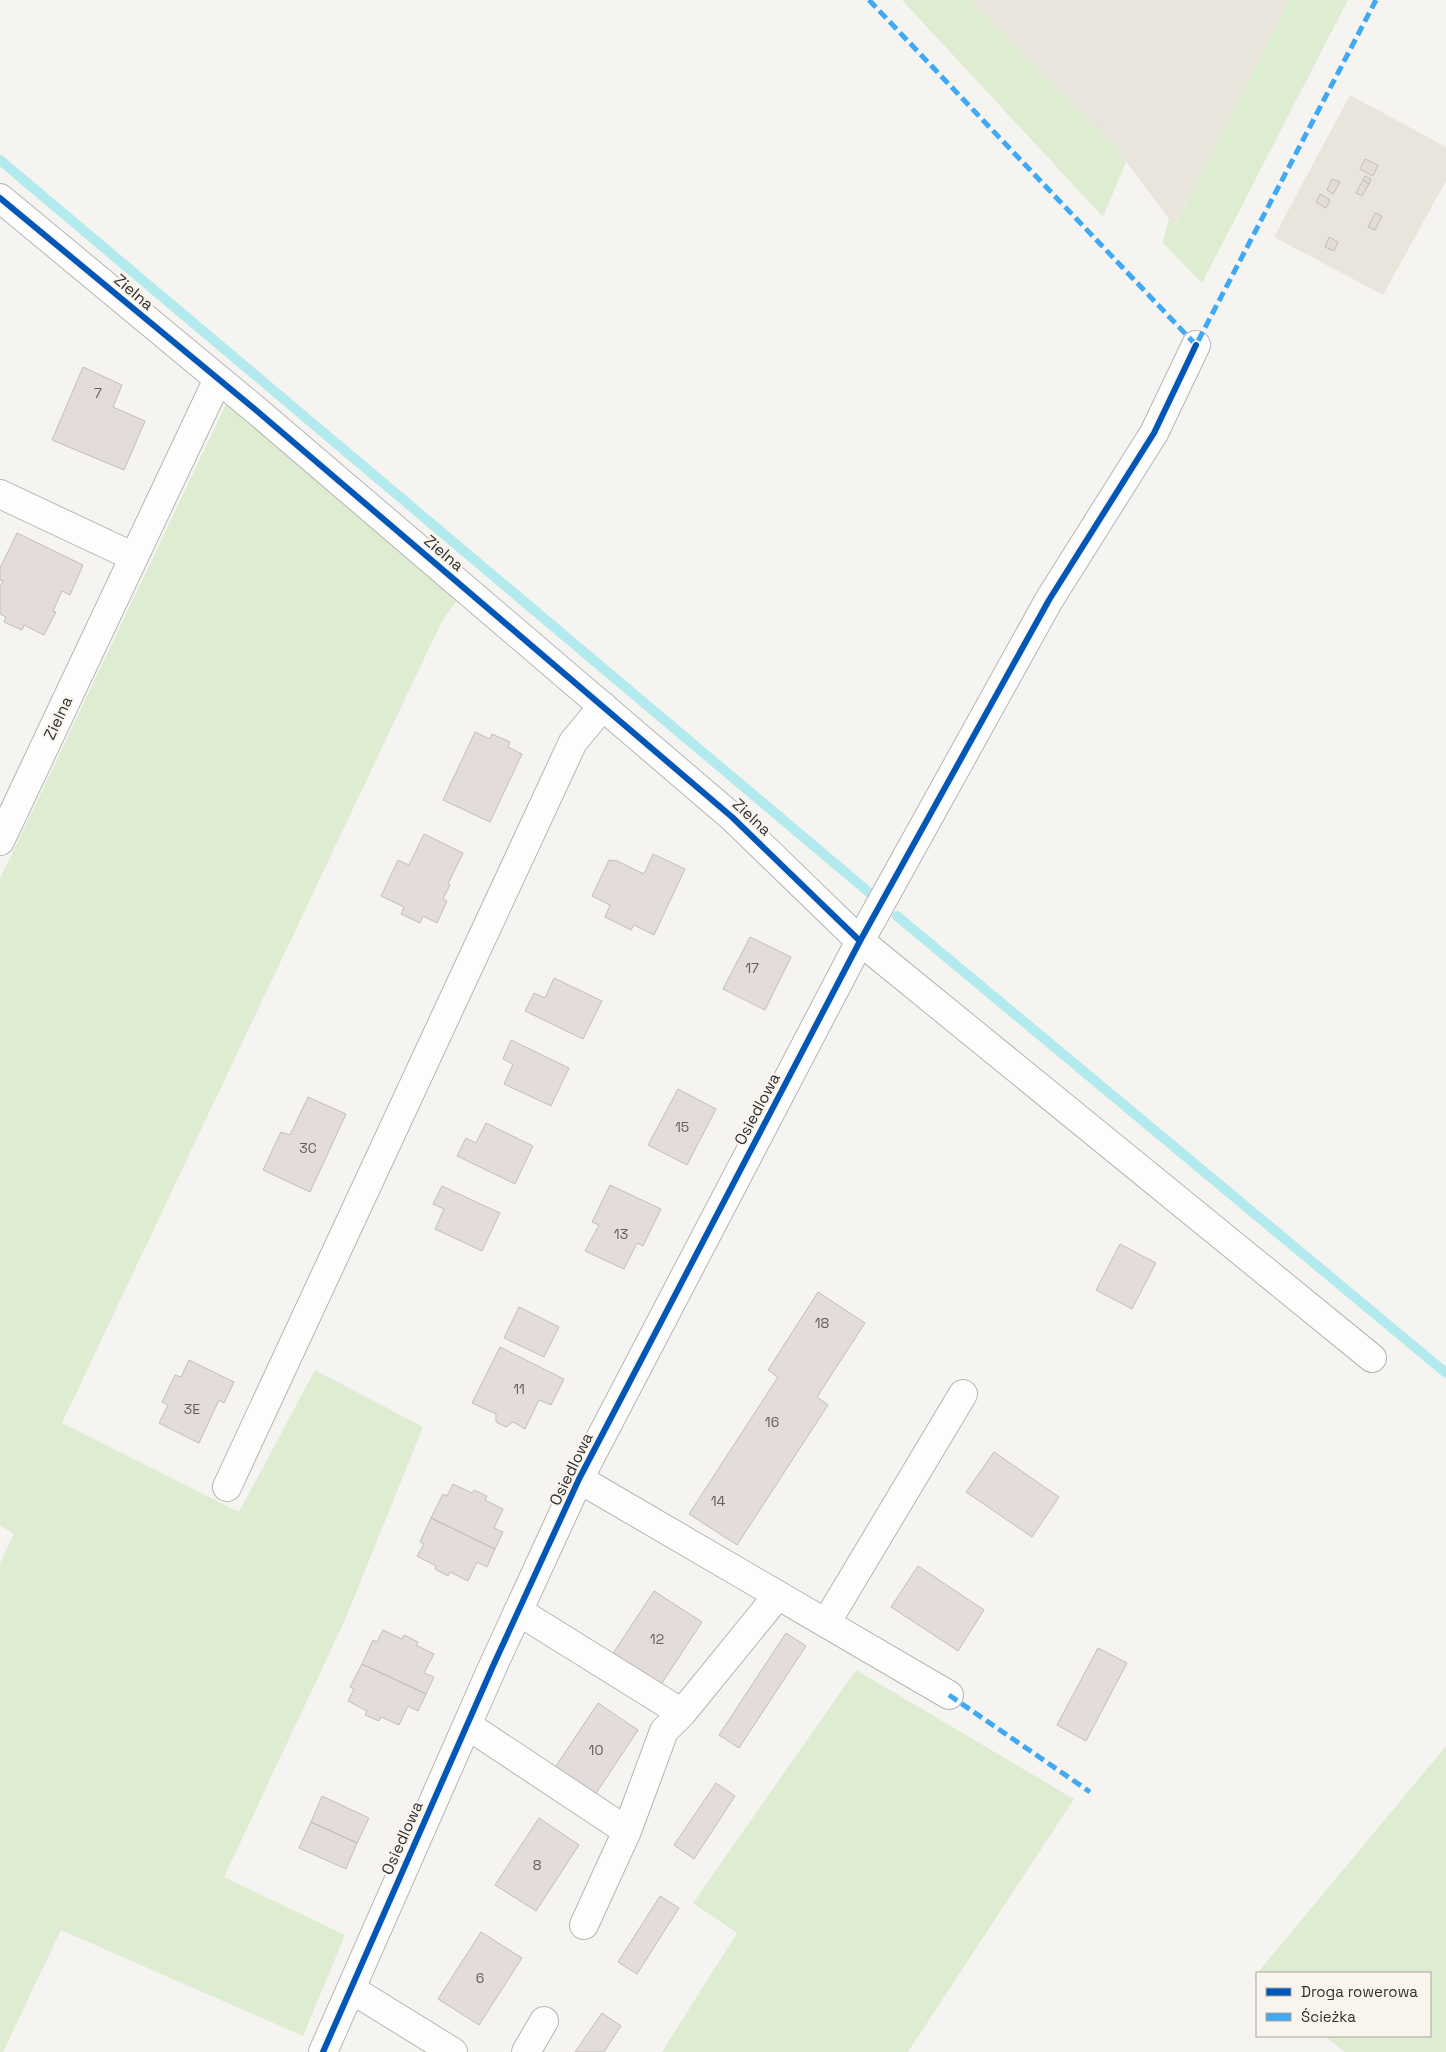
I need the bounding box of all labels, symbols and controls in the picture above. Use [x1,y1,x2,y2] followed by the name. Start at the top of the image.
[110,269,158,315] street label: Zielna
[94,384,102,402] house number: 7
[420,530,468,576] street label: Zielna
[39,693,77,743] street label: Zielna
[728,794,776,840] street label: Zielna
[745,959,759,977] house number: 17
[729,1069,785,1149] street label: Osiedlowa
[675,1118,689,1136] house number: 15
[299,1139,317,1157] house number: 3C
[614,1225,628,1243] house number: 13
[815,1314,830,1332] house number: 18
[513,1380,525,1398] house number: 11
[184,1400,200,1418] house number: 3E
[765,1413,779,1431] house number: 16
[544,1429,598,1509] street label: Osiedlowa
[711,1492,726,1510] house number: 14
[650,1630,664,1648] house number: 12
[589,1741,603,1759] house number: 10
[376,1798,428,1878] street label: Osiedlowa
[533,1856,542,1874] house number: 8
[476,1969,484,1987] house number: 6
[1256,1972,1431,2037] legend
[1301,1982,1418,2001] text: Droga rowerowa
[1301,2007,1356,2026] text: Ścieżka

